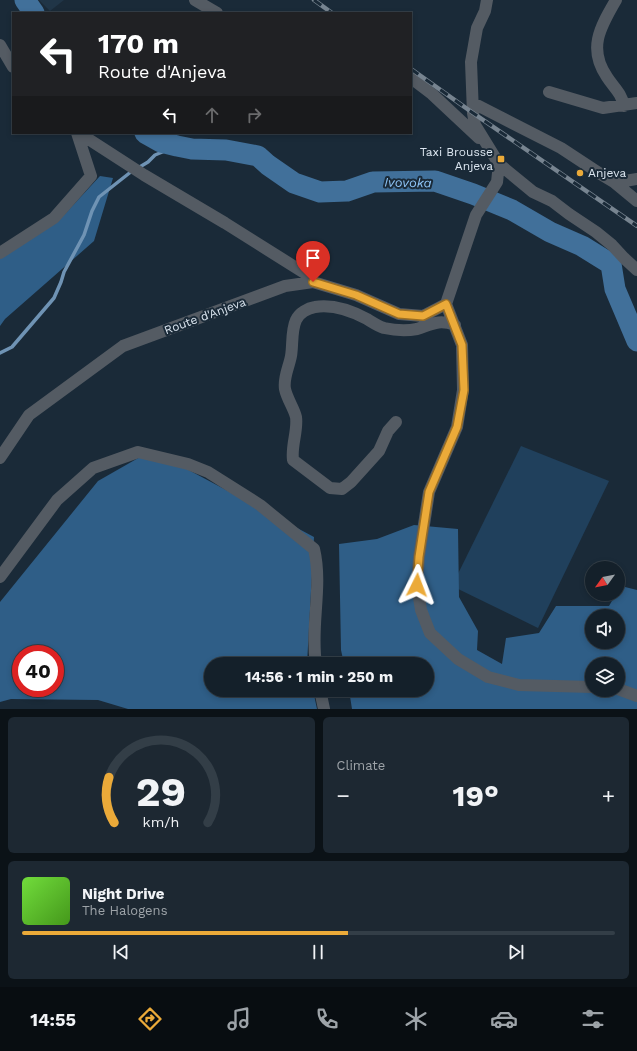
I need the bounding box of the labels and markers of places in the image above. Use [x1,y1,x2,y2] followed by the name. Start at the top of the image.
[420,145,493,173] place label: Taxi Brousse Anjeva
[496,154,506,164] marker: Taxi Brousse Anjeva
[588,166,626,180] place label: Anjeva
[575,168,585,178] marker: Anjeva
[296,241,330,282] pin

